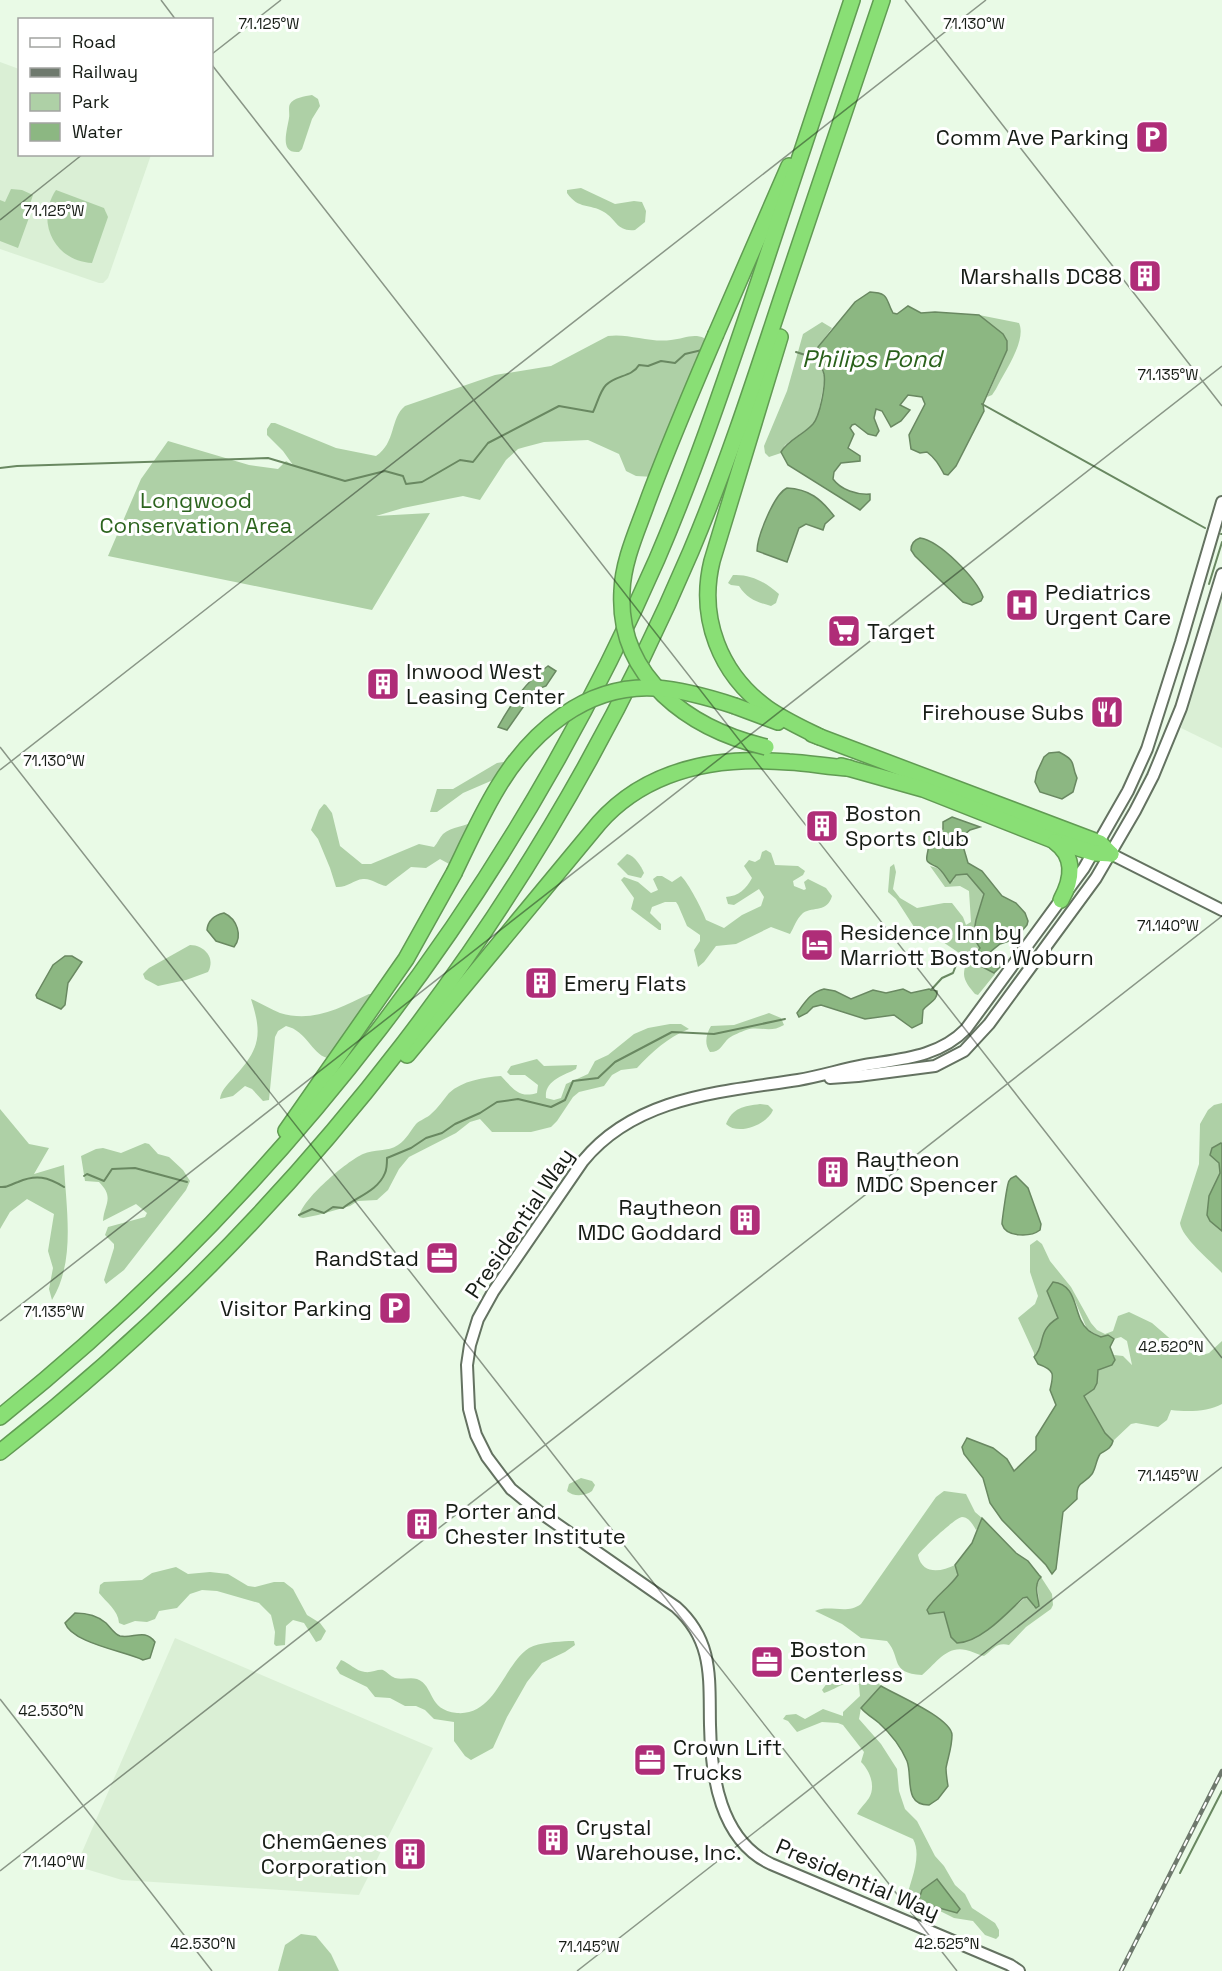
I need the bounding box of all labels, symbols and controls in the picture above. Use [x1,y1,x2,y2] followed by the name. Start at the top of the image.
[239,14,299,33] text: 71.125°W
[943,14,1005,33] text: 71.130°W
[18,18,213,156] legend
[72,30,116,53] text: Road
[72,60,138,83] text: Railway
[72,90,110,113] text: Park
[1134,119,1170,155] parking icon: Comm Ave Parking
[72,120,123,143] text: Water
[936,123,1129,151] place label: Comm Ave Parking
[24,201,84,220] text: 71.125°W
[1127,258,1163,294] building icon: Marshalls DC88
[960,262,1122,290] place label: Marshalls DC88
[802,343,945,374] water label: Philips Pond
[1138,365,1198,384] text: 71.135°W
[100,486,293,539] park label: Longwood Conservation Area
[1045,578,1171,631] place label: Pediatrics Urgent Care
[1004,587,1040,623] hospital icon: Pediatrics Urgent Care
[826,613,862,649] supermarket icon: Target
[867,617,935,645] place label: Target
[406,657,565,710] place label: Inwood West Leasing Center
[365,666,401,702] building icon: Inwood West Leasing Center
[1089,694,1125,730] restaurant icon: Firehouse Subs
[922,698,1084,726] place label: Firehouse Subs
[23,751,85,770] text: 71.130°W
[845,799,969,852] place label: Boston Sports Club
[804,808,840,844] building icon: Boston Sports Club
[1137,916,1199,935] text: 71.140°W
[840,918,1094,971] place label: Residence Inn by Marriott Boston Woburn
[799,927,835,963] hotel icon: Residence Inn by Marriott Boston Woburn
[523,965,559,1001] building icon: Emery Flats
[564,969,687,997] place label: Emery Flats
[458,1142,580,1304] street label: Presidential Way
[856,1145,998,1198] place label: Raytheon MDC Spencer
[815,1154,851,1190] building icon: Raytheon MDC Spencer
[577,1193,722,1246] place label: Raytheon MDC Goddard
[727,1202,763,1238] building icon: Raytheon MDC Goddard
[424,1240,460,1276] office icon: RandStad
[315,1244,419,1272] place label: RandStad
[377,1290,413,1326] parking icon: Visitor Parking
[220,1294,372,1322] place label: Visitor Parking
[24,1302,84,1321] text: 71.135°W
[1138,1337,1204,1356] text: 42.520°N
[1137,1466,1199,1485] text: 71.145°W
[445,1497,626,1550] place label: Porter and Chester Institute
[404,1506,440,1542] building icon: Porter and Chester Institute
[790,1635,903,1688] place label: Boston Centerless
[749,1644,785,1680] office icon: Boston Centerless
[18,1701,84,1720] text: 42.530°N
[673,1733,782,1786] place label: Crown Lift Trucks
[632,1742,668,1778] office icon: Crown Lift Trucks
[576,1813,741,1866] place label: Crystal Warehouse, Inc.
[535,1822,571,1858] building icon: Crystal Warehouse, Inc.
[261,1827,387,1880] place label: ChemGenes Corporation
[772,1832,944,1926] street label: Presidential Way
[392,1836,428,1872] building icon: ChemGenes Corporation
[23,1852,85,1871] text: 71.140°W
[170,1934,236,1953] text: 42.530°N
[915,1934,979,1953] text: 42.525°N
[558,1937,620,1956] text: 71.145°W

